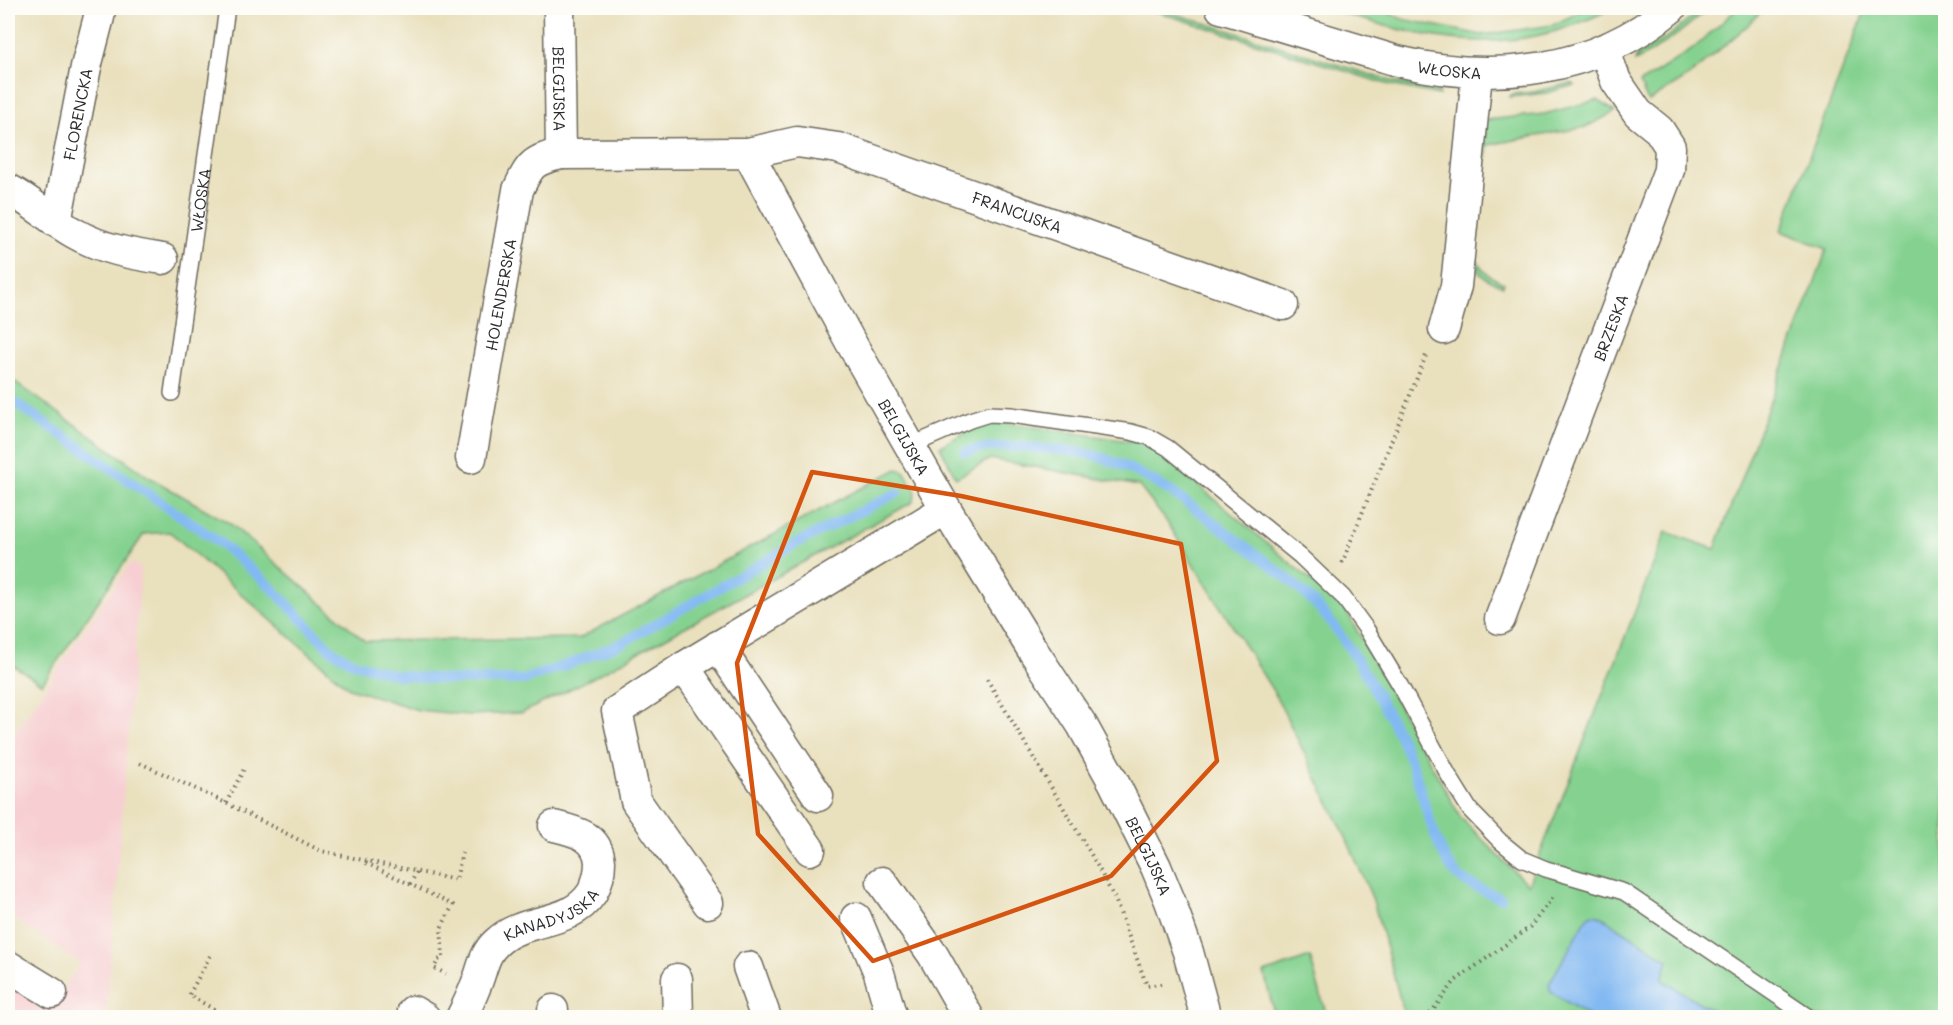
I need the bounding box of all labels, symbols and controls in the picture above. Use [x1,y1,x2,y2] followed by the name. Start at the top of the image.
[549,46,571,132] street label: BELGIJSKA
[1416,55,1482,82] street label: WŁOSKA
[58,66,96,162] street label: FLORENCKA
[185,167,215,233] street label: WŁOSKA
[970,186,1065,237] street label: FRANCUSKA
[480,237,520,352] street label: HOLENDERSKA
[1588,291,1632,363] street label: BRZESKA
[874,394,935,479] street label: BELGIJSKA
[1122,813,1177,898] street label: BELGIJSKA
[499,884,603,945] street label: KANADYJSKA

